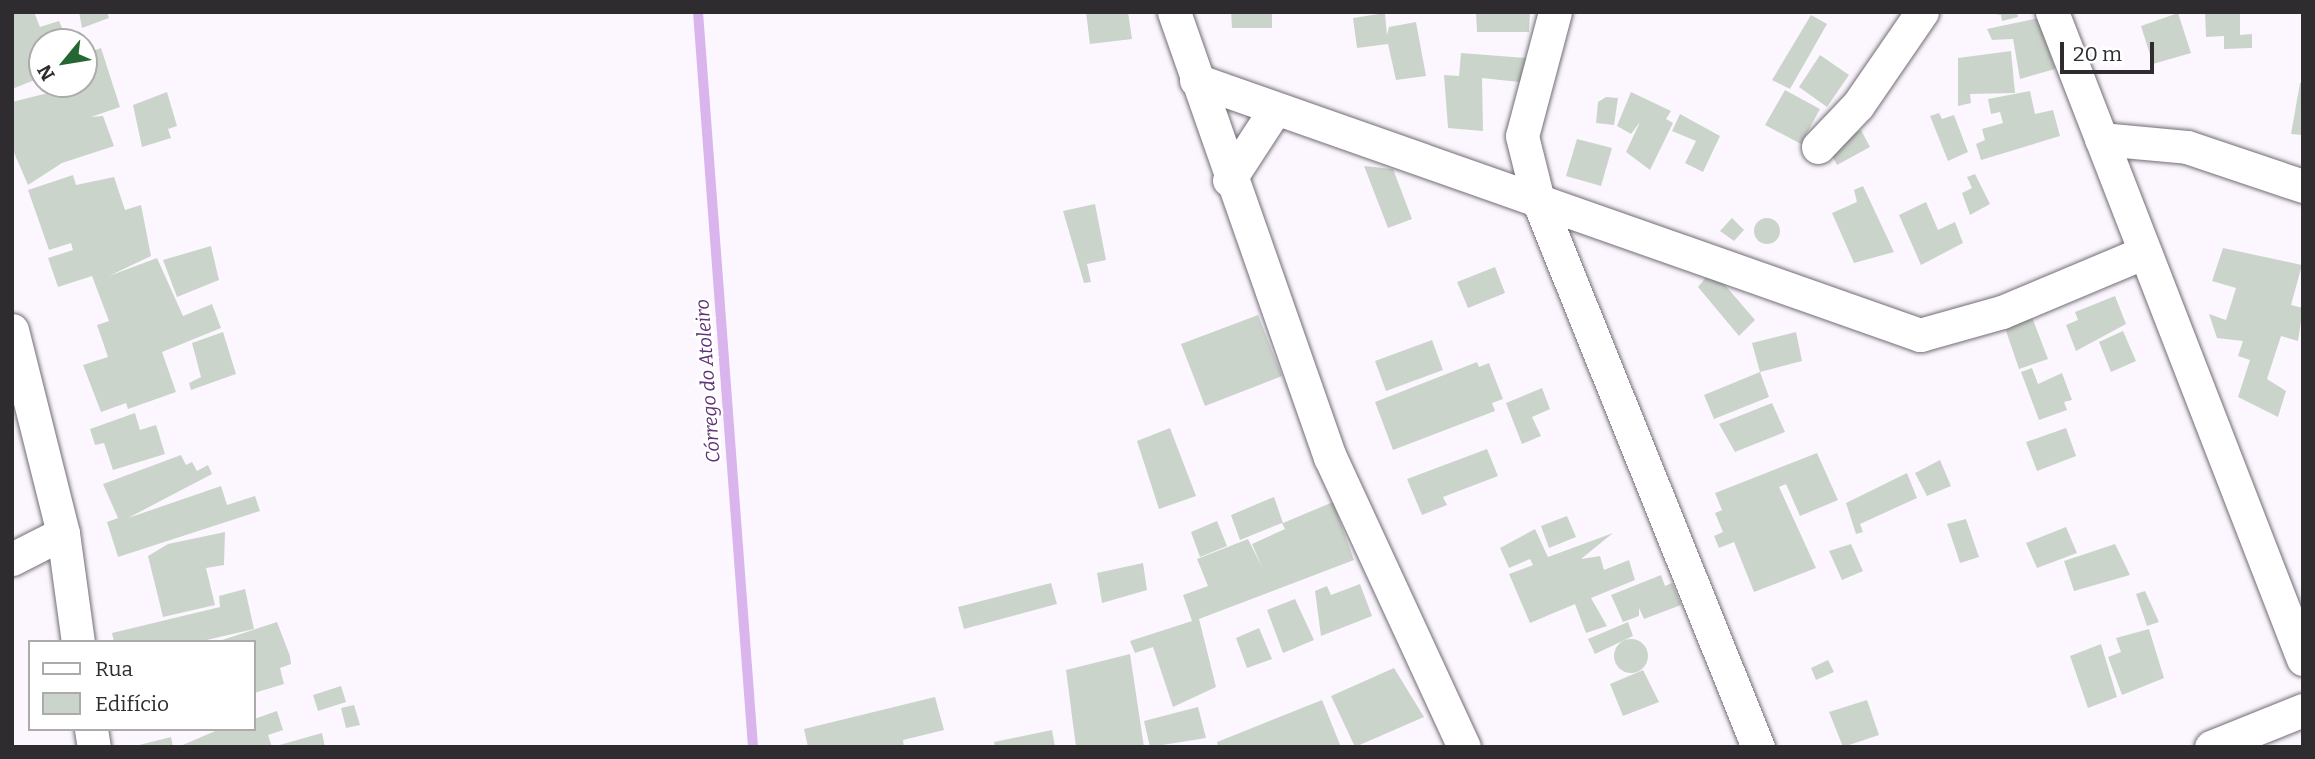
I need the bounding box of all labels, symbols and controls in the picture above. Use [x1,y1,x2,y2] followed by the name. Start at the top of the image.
[28,28,98,98] north arrow
[2063,28,2158,72] scale bar
[2073,41,2122,67] text: 20 m
[32,61,60,85] text: N
[691,298,725,464] water label: Córrego do Atoleiro
[28,640,256,731] legend
[95,656,133,682] text: Rua
[95,691,169,717] text: Edifício

